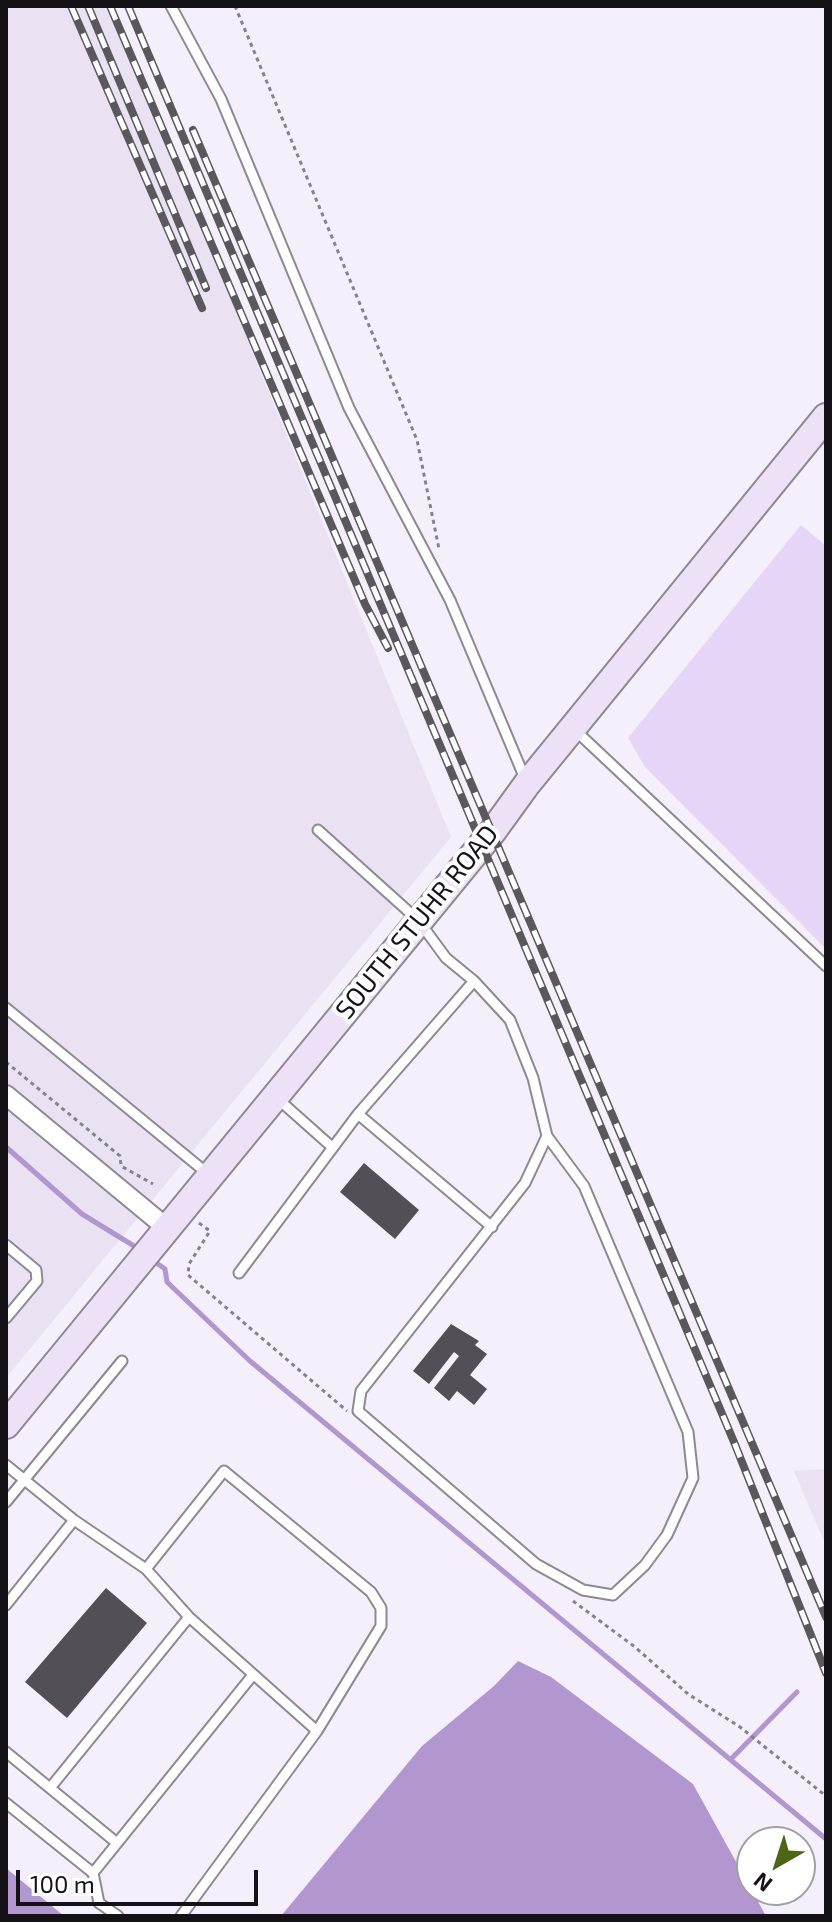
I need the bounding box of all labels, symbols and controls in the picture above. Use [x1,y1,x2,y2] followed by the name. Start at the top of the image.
[329,819,505,1025] street label: SOUTH STUHR ROAD
[736,1826,816,1906] north arrow
[20,1854,262,1904] scale bar
[748,1868,777,1898] text: N
[30,1869,95,1898] text: 100 m

